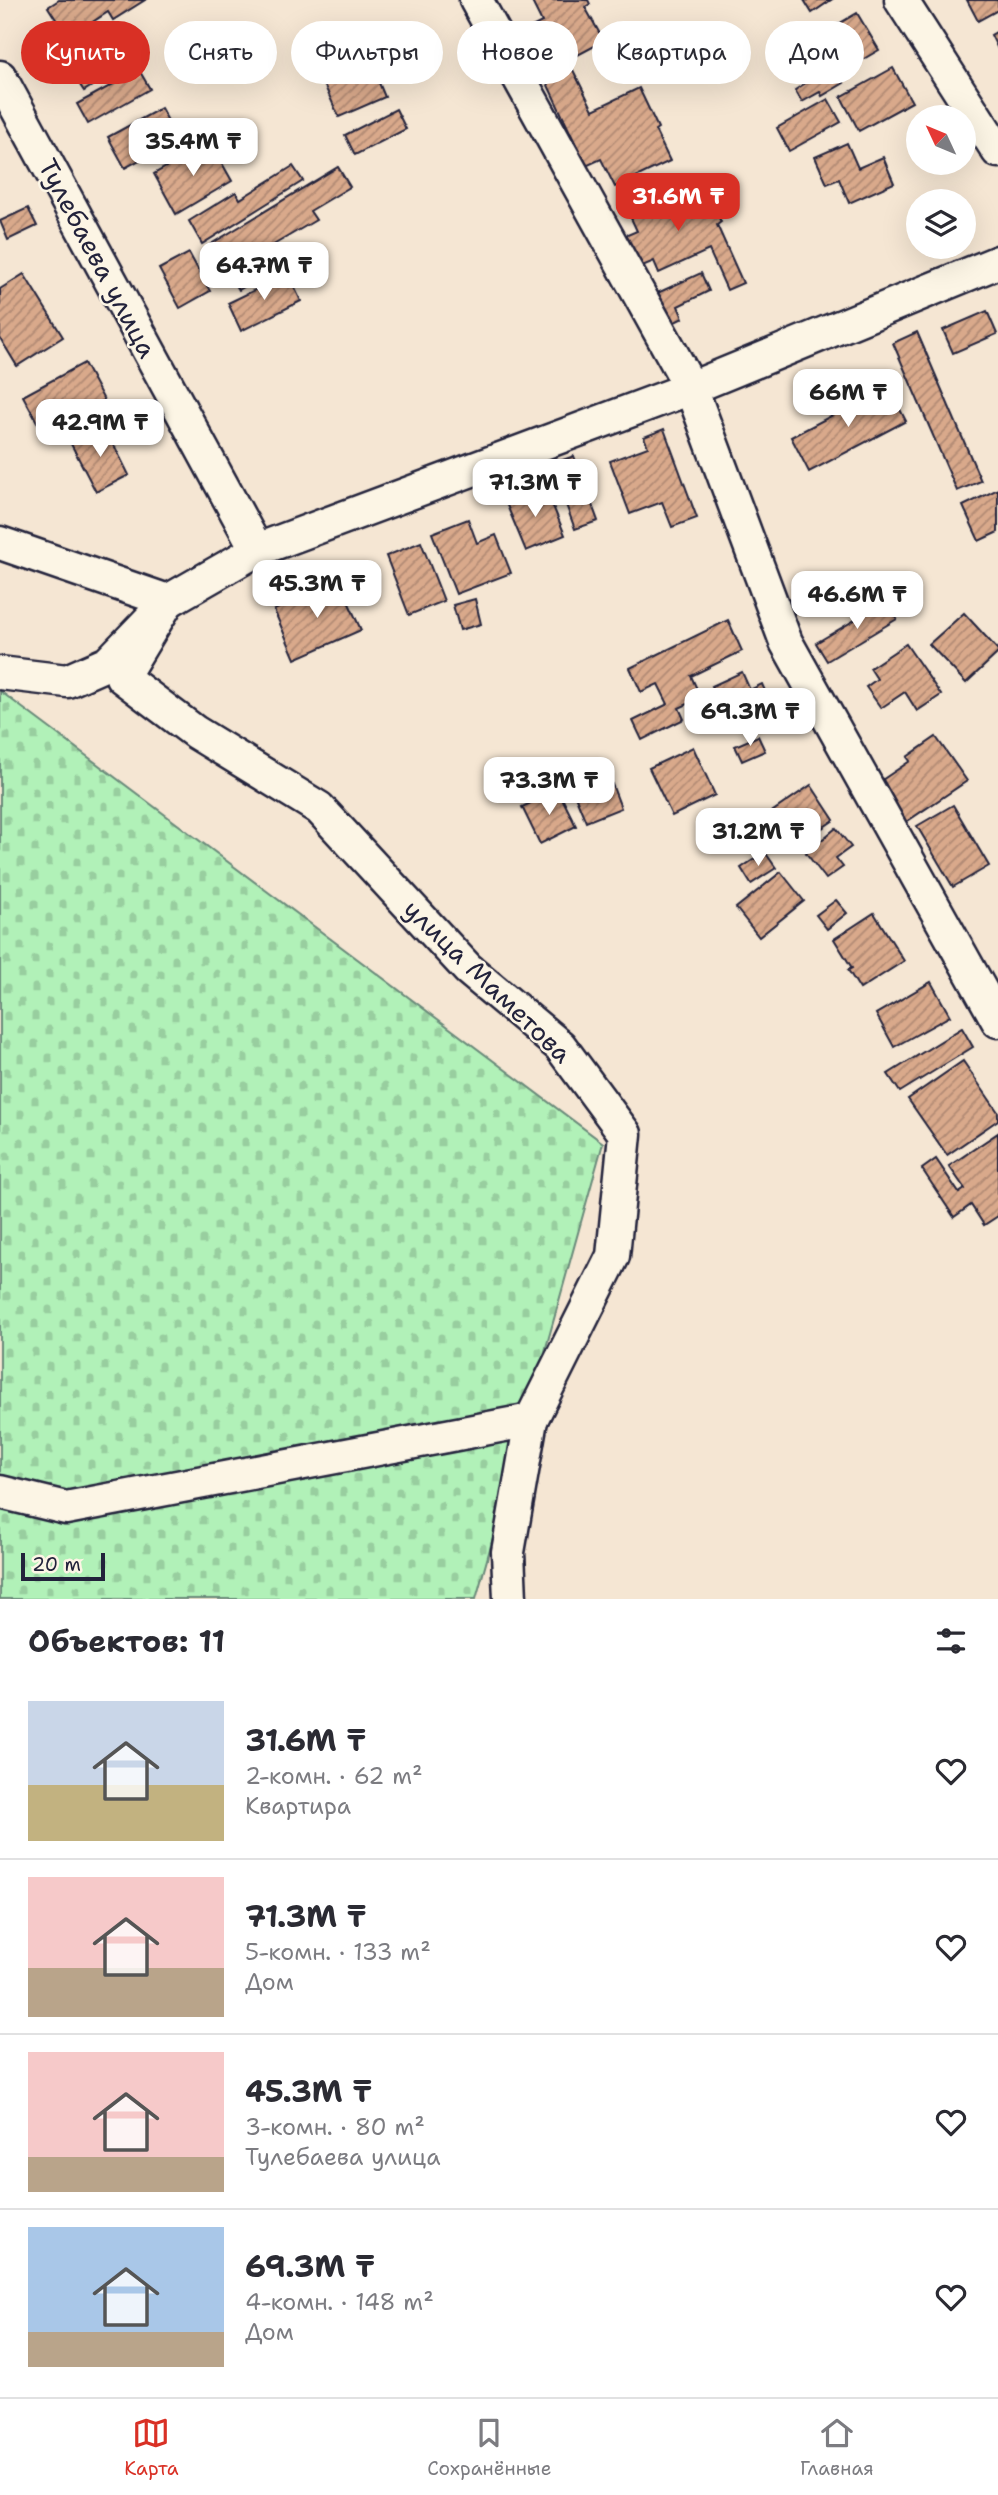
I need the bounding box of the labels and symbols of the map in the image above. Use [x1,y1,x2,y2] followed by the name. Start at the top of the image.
[906,105,976,175] north arrow
[128,118,258,178] pin: 35.4M ₸
[31,152,165,364] street label: Тулебаева улица
[613,174,743,233] pin: 31.6M ₸
[199,243,329,302] pin: 64.7M ₸
[799,370,897,429] pin: 66M ₸
[35,400,165,459] pin: 42.9M ₸
[470,460,600,519] pin: 71.3M ₸
[252,560,382,620] pin: 45.3M ₸
[792,572,922,631] pin: 46.6M ₸
[685,688,815,748] pin: 69.3M ₸
[484,758,614,817] pin: 73.3M ₸
[693,808,823,868] pin: 31.2M ₸
[396,892,580,1070] street label: улица Маметова
[21,1550,105,1582] scale bar

